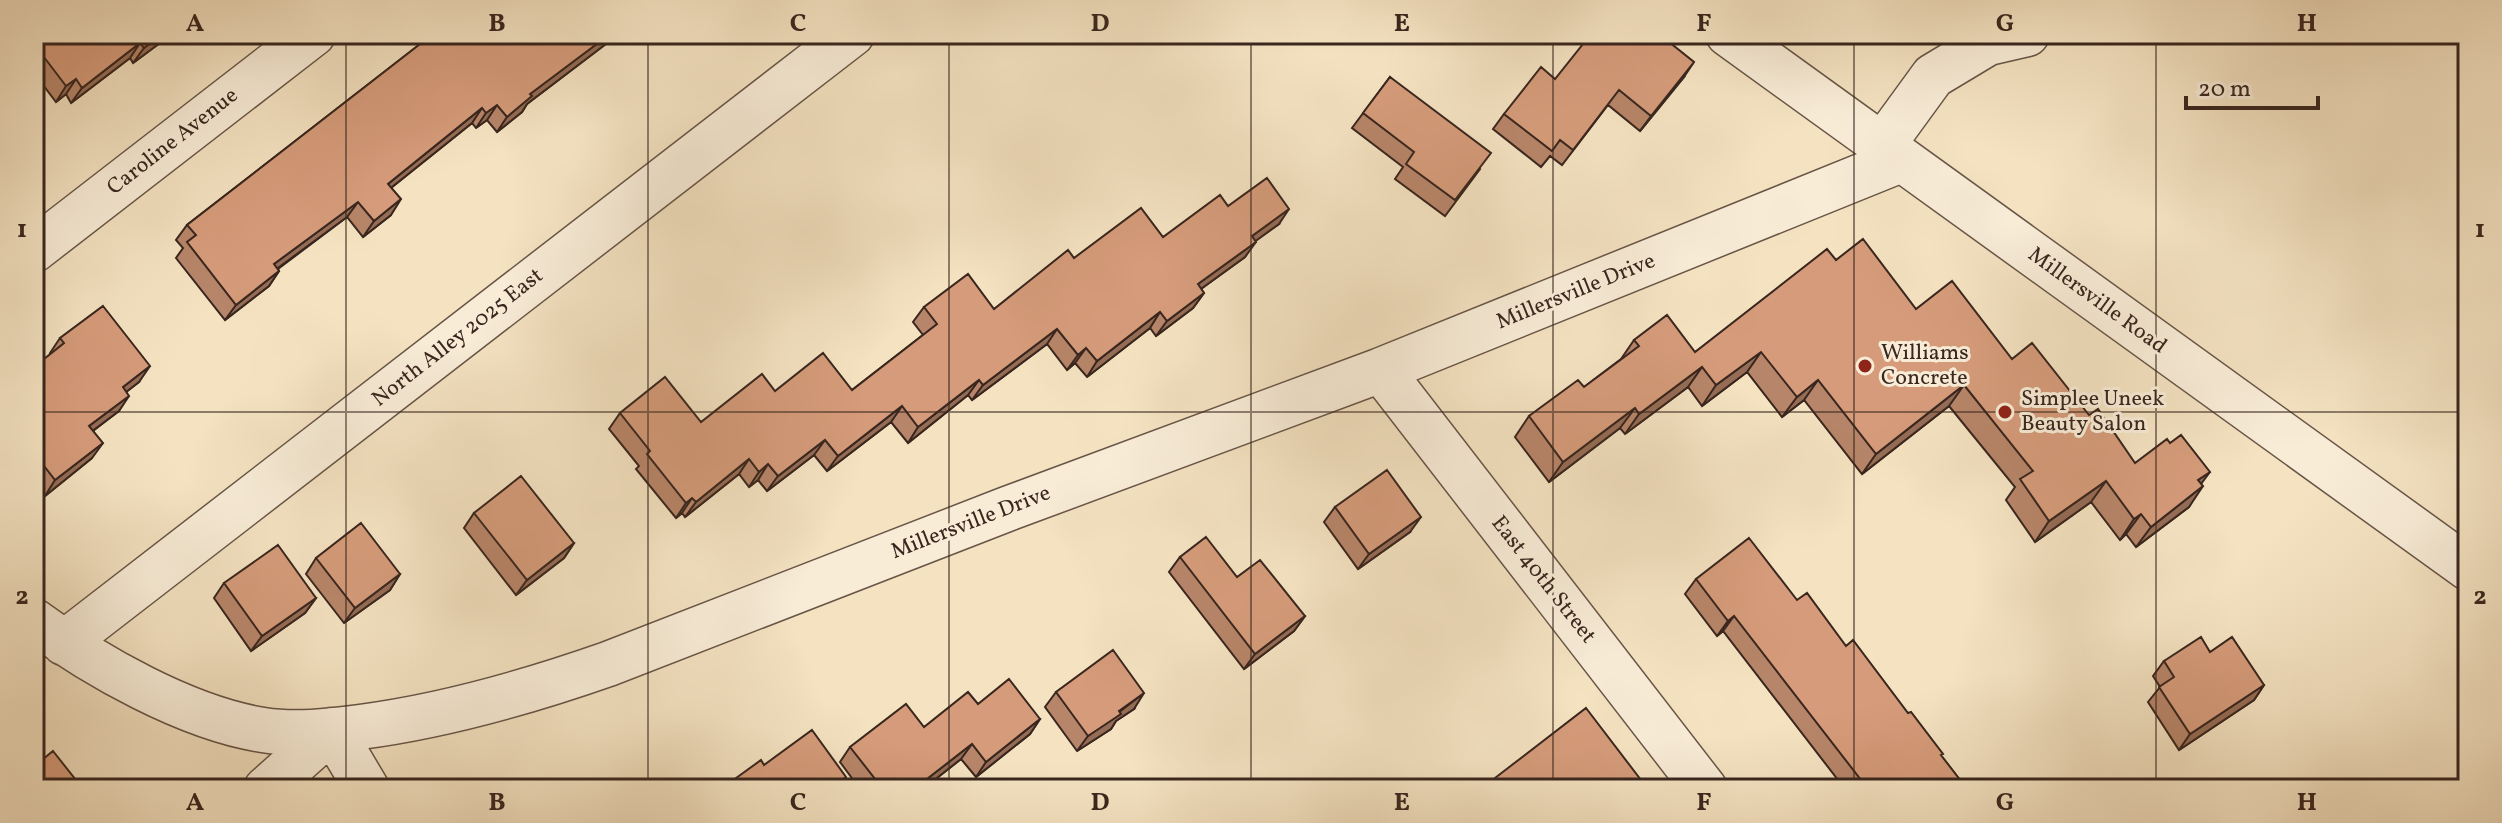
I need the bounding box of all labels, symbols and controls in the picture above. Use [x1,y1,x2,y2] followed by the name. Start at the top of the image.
[186,6,205,42] text: A
[488,6,506,42] text: B
[790,6,806,42] text: C
[1090,6,1110,42] text: D
[1394,6,1410,42] text: E
[1696,6,1712,42] text: F
[1996,6,2014,42] text: G
[2297,6,2317,42] text: H
[2186,60,2318,110] scale bar
[2198,73,2251,107] text: 20 m
[101,81,245,203] street label: Caroline Avenue
[17,212,27,248] text: 1
[2475,212,2485,248] text: 1
[2021,240,2173,362] street label: Millersville Road
[1492,246,1660,338] street label: Millersville Drive
[366,261,550,415] street label: North Alley 2025 East
[1881,338,1969,394] place label: Williams Concrete
[1856,357,1874,375] marker: Williams Concrete
[2021,384,2164,440] place label: Simplee Uneek Beauty Salon
[1996,403,2014,421] marker: Simplee Uneek Beauty Salon
[887,478,1055,568] street label: Millersville Drive
[1483,510,1603,651] street label: East 40th Street
[15,579,29,615] text: 2
[2473,579,2487,615] text: 2
[186,785,205,821] text: A
[488,785,506,821] text: B
[790,785,806,821] text: C
[1090,785,1110,821] text: D
[1394,785,1410,821] text: E
[1696,785,1712,821] text: F
[1996,785,2014,821] text: G
[2297,785,2317,821] text: H

